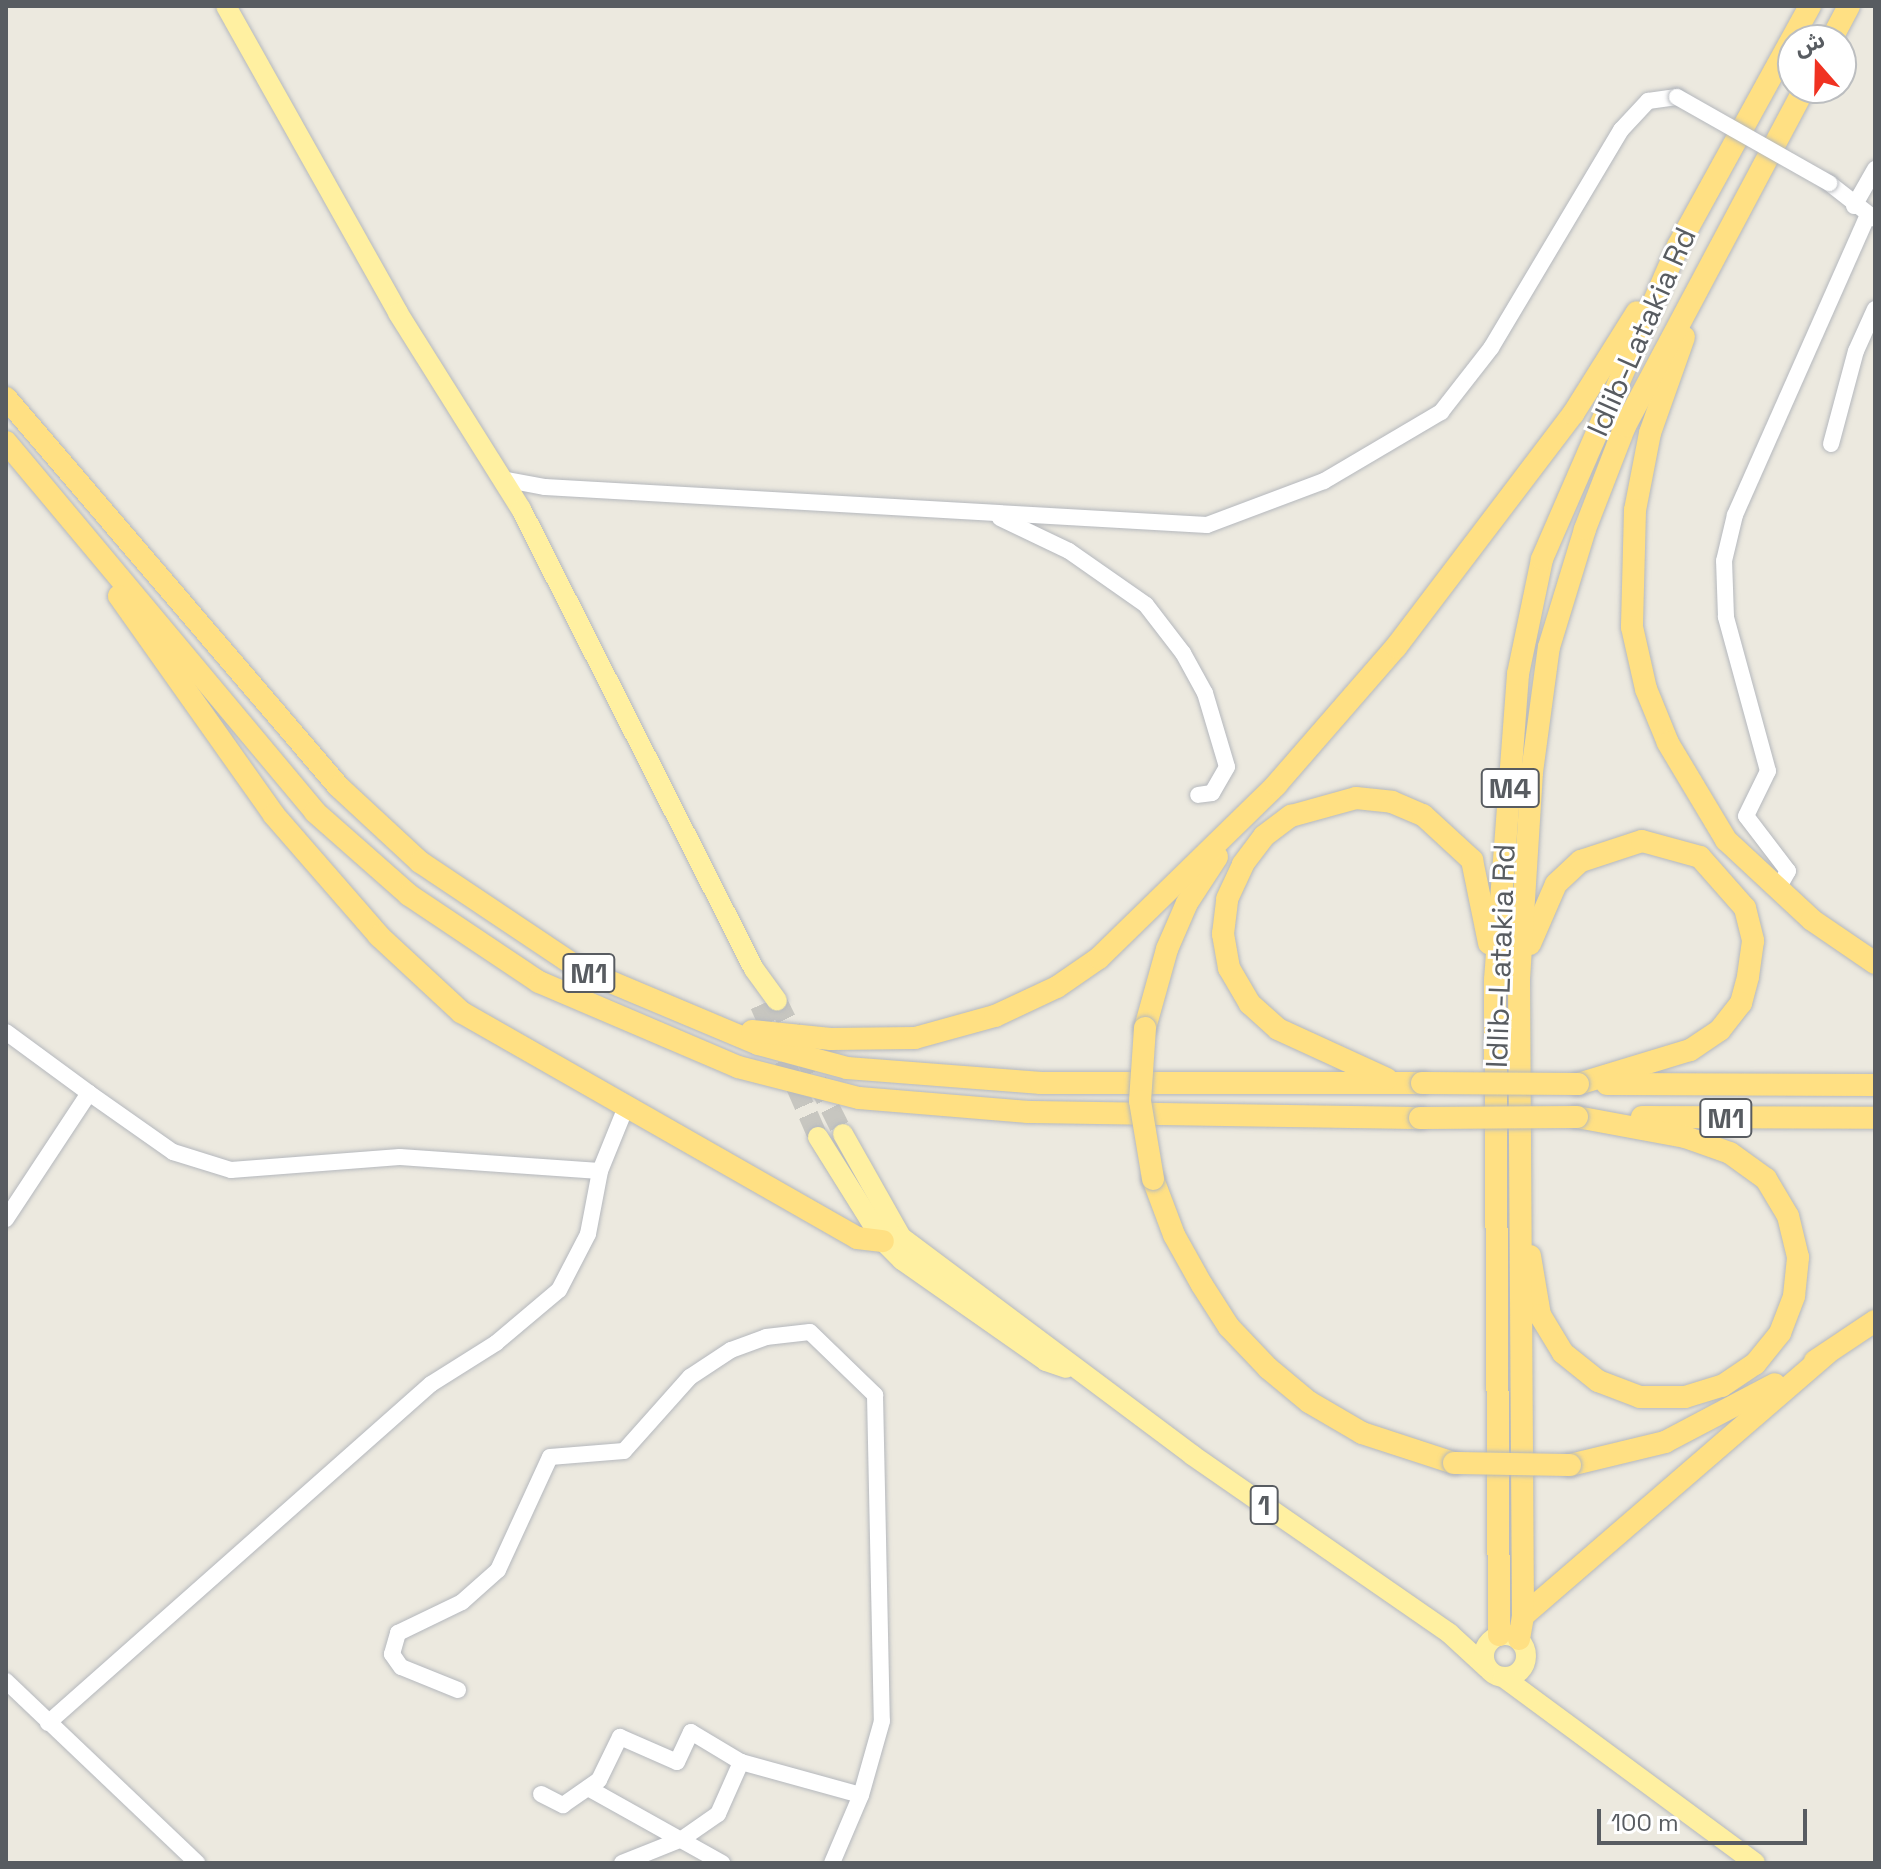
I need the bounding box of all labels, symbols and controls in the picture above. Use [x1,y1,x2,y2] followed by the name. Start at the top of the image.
[1777,24,1857,104] north arrow
[1791,25,1828,62] text: ش
[1580,222,1704,442] street label: Idlib-Latakia Rd
[1480,764,1540,812] road number: M4
[1479,843,1523,1069] street label: Idlib-Latakia Rd
[561,949,617,997] road number: M1
[1698,1094,1754,1142] road number: M1
[1248,1481,1280,1529] road number: 1
[1601,1793,1811,1843] scale bar
[1611,1807,1679,1838] text: 100 m

